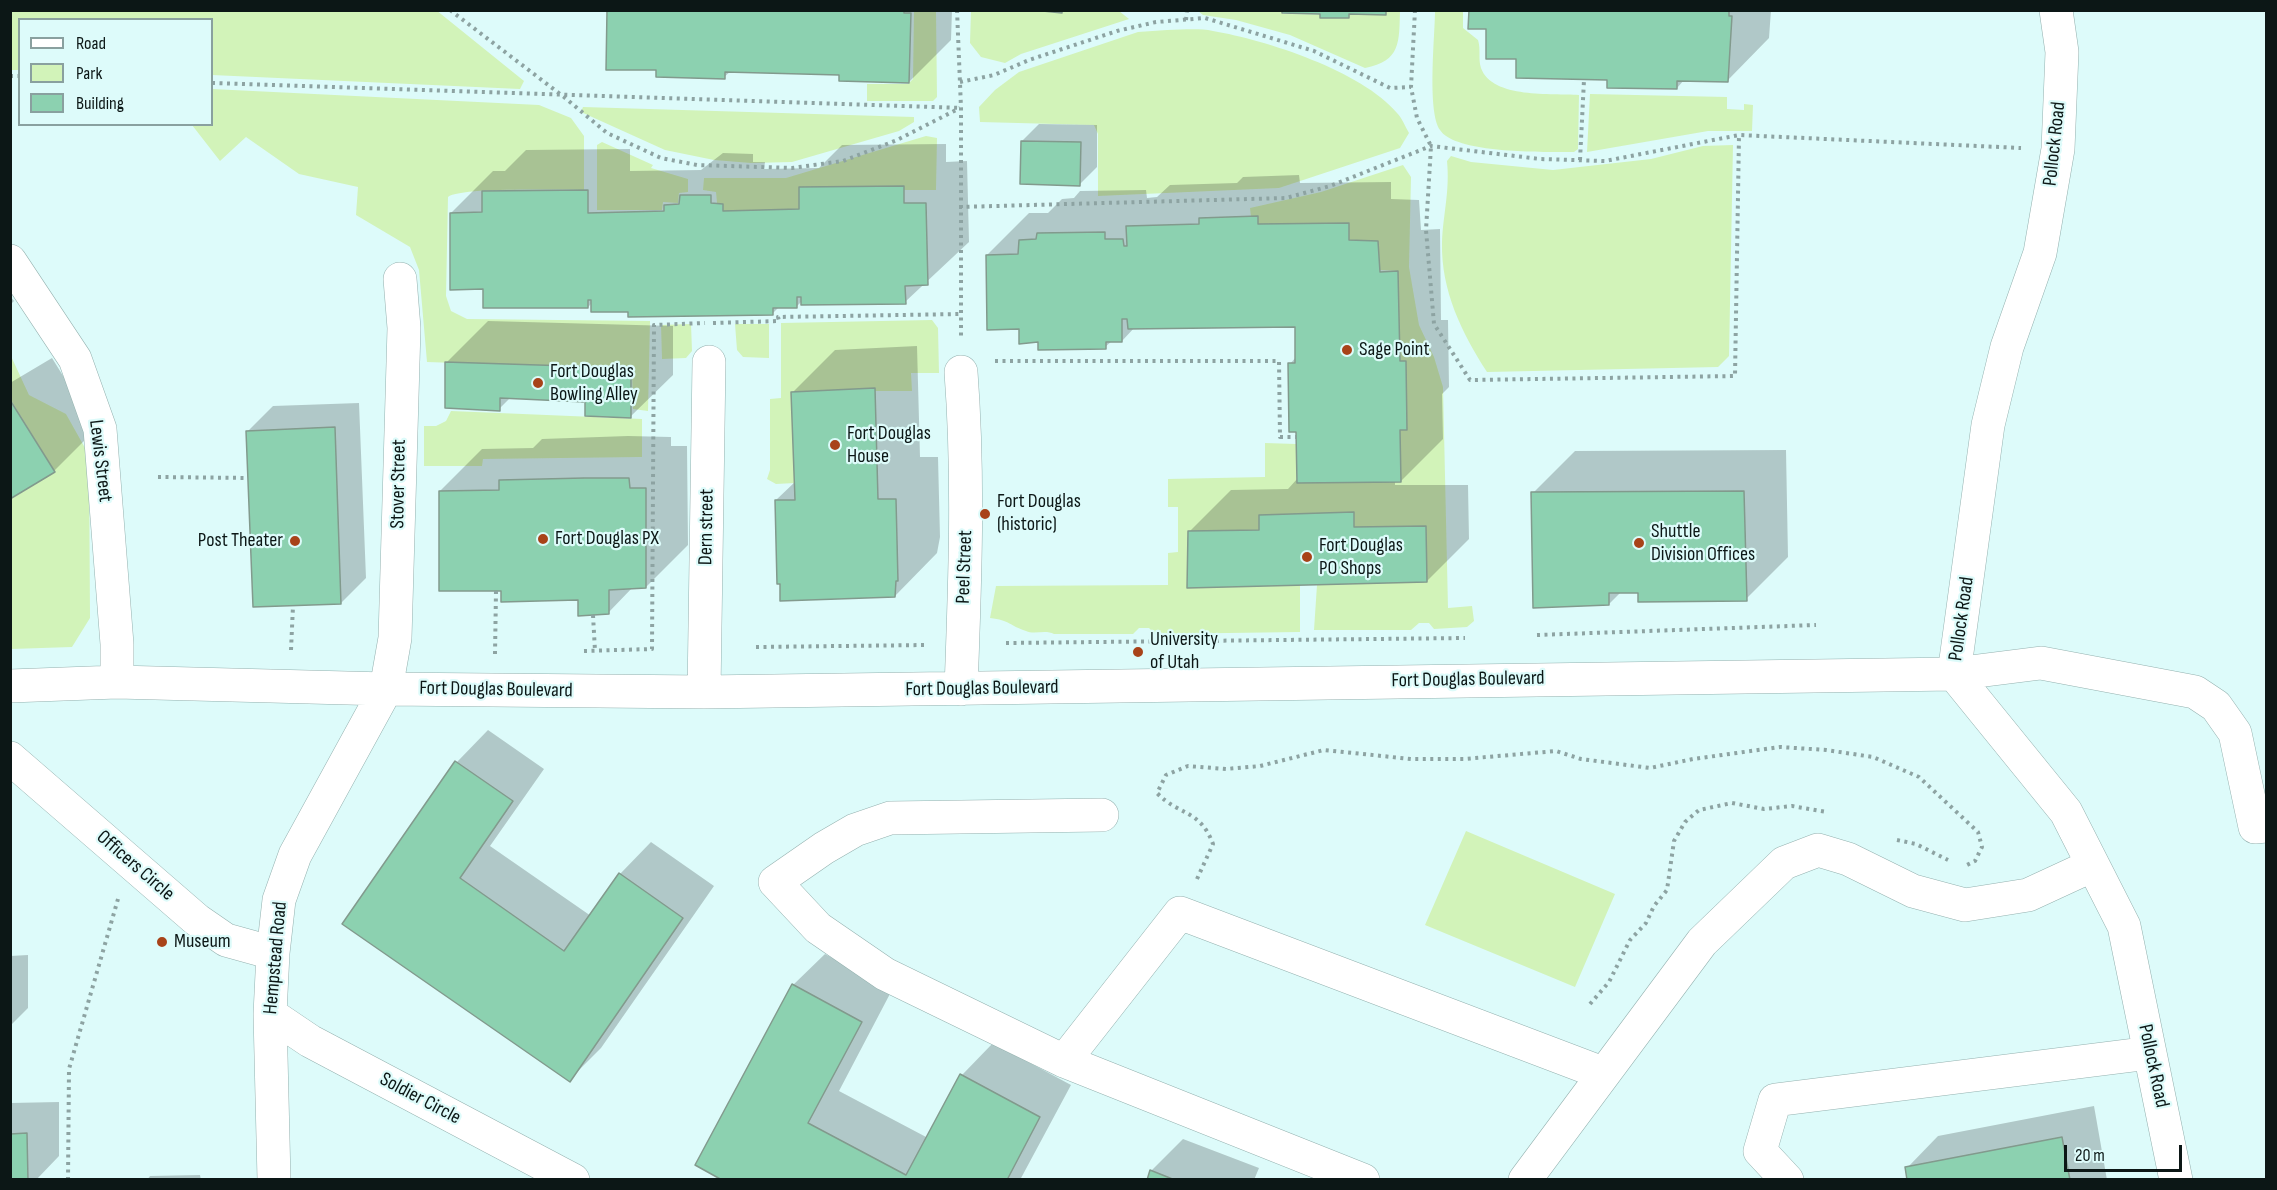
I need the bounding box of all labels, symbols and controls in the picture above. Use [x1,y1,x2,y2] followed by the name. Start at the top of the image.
[18,18,213,126] legend
[76,33,106,54] text: Road
[76,63,102,84] text: Park
[76,93,124,114] text: Building
[2039,101,2071,187] street label: Pollock Road
[1359,338,1430,362] place label: Sage Point
[1340,343,1354,357] marker: Sage Point
[550,360,638,407] place label: Fort Douglas Bowling Alley
[531,376,545,390] marker: Fort Douglas Bowling Alley
[83,419,117,503] street label: Lewis Street
[847,422,931,469] place label: Fort Douglas House
[828,438,842,452] marker: Fort Douglas House
[386,439,412,529] street label: Stover Street
[694,489,720,565] street label: Dern street
[997,490,1081,537] place label: Fort Douglas (historic)
[978,507,992,521] marker: Fort Douglas (historic)
[1651,520,1755,567] place label: Shuttle Division Offices
[555,527,659,551] place label: Fort Douglas PX
[198,529,283,553] place label: Post Theater
[952,530,978,604] street label: Peel Street
[536,532,550,546] marker: Fort Douglas PX
[288,534,302,548] marker: Post Theater
[1319,534,1403,581] place label: Fort Douglas PO Shops
[1632,536,1646,550] marker: Shuttle Division Offices
[1300,550,1314,564] marker: Fort Douglas PO Shops
[1944,575,1980,663] street label: Pollock Road
[1150,628,1218,675] place label: University of Utah
[1131,645,1145,659] marker: University of Utah
[1391,667,1545,693] street label: Fort Douglas Boulevard
[905,676,1059,702] street label: Fort Douglas Boulevard
[419,677,573,703] street label: Fort Douglas Boulevard
[91,826,179,906] street label: Officers Circle
[259,901,293,1015] street label: Hempstead Road
[174,930,231,954] place label: Museum
[155,935,169,949] marker: Museum
[2132,1022,2174,1110] street label: Pollock Road
[375,1068,465,1130] street label: Soldier Circle
[2067,1133,2186,1171] scale bar
[2075,1145,2105,1166] text: 20 m

